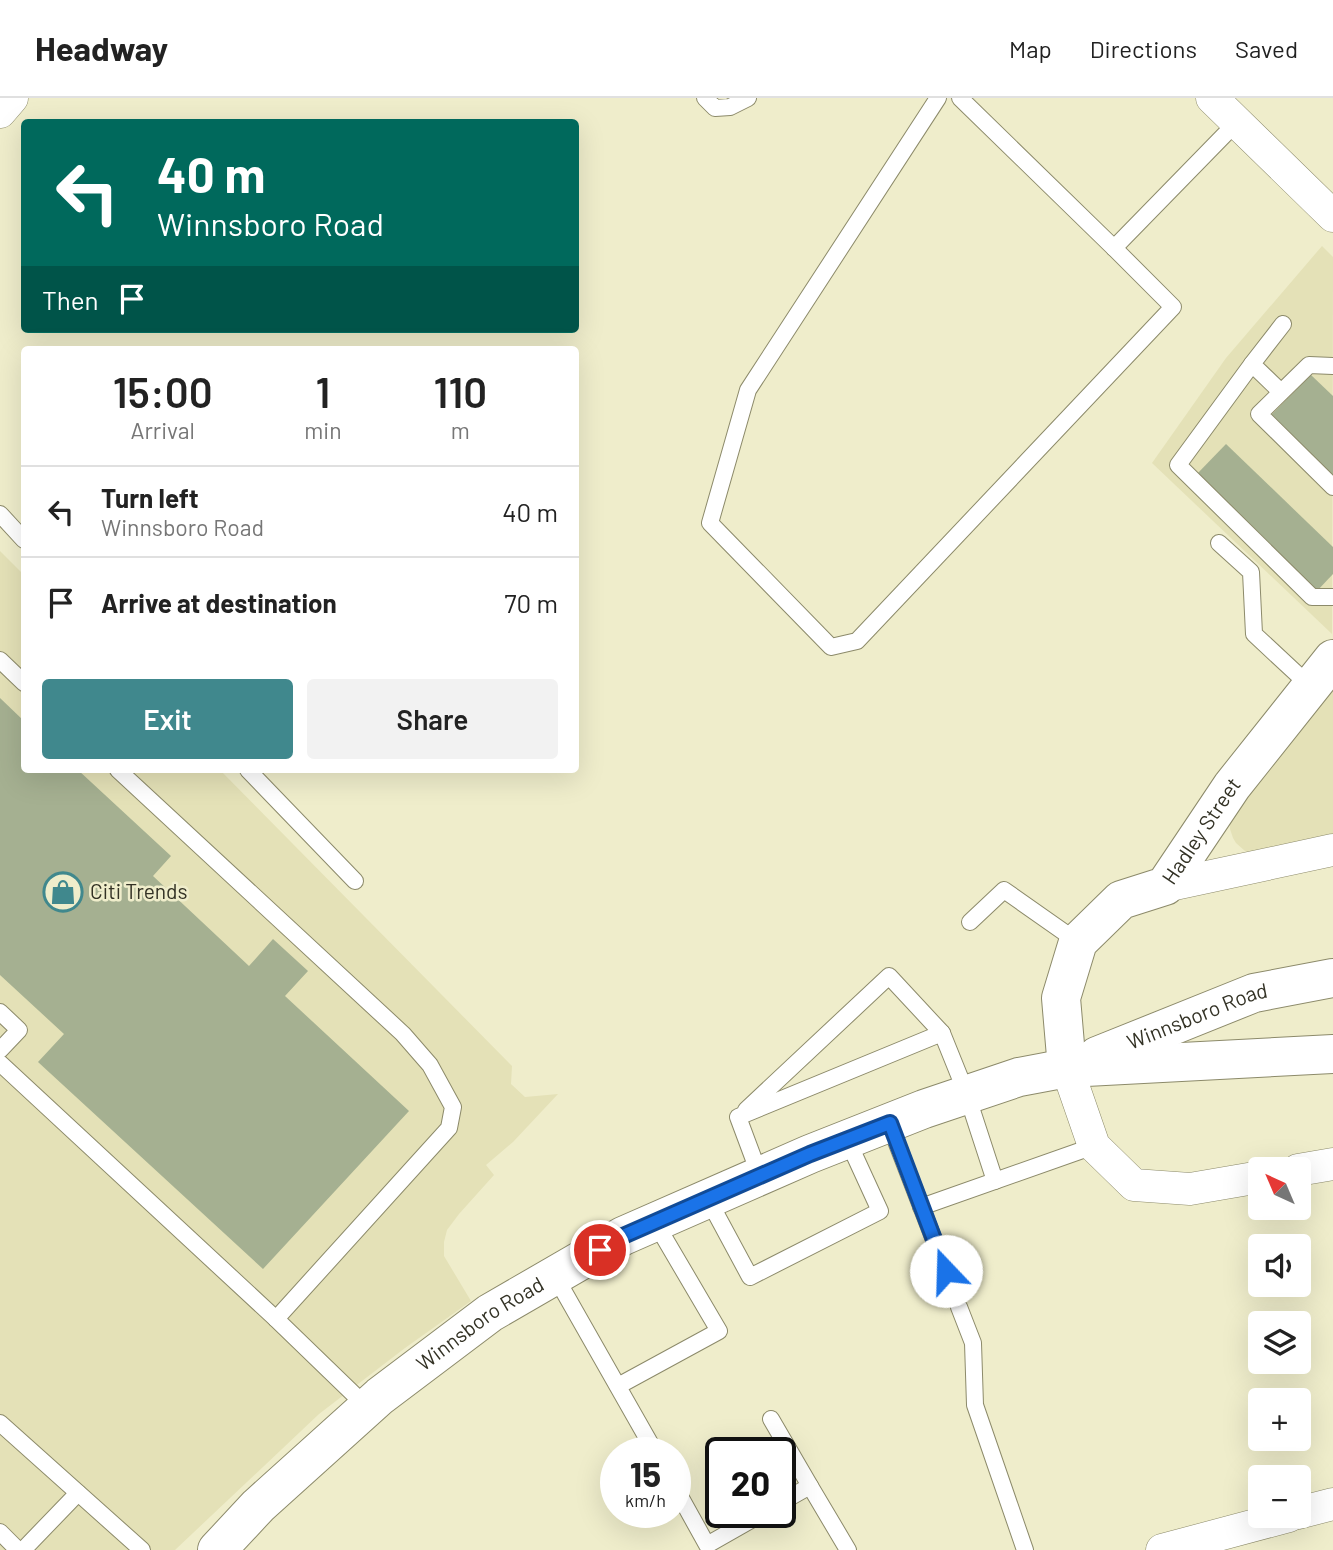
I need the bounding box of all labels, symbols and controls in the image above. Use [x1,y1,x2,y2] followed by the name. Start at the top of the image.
[35,28,168,68] text: Headway
[1009,34,1052,63] text: Map
[1090,34,1197,63] text: Directions
[1235,34,1298,63] text: Saved
[157,144,265,203] text: 40 m
[42,147,133,238] icon: left
[157,204,384,242] text: Winnsboro Road
[113,280,151,318] icon: arrive
[42,284,99,315] text: Then
[113,366,213,416] text: 15:00
[316,366,330,416] text: 1
[433,366,487,416] text: 110
[131,416,195,444] text: Arrival
[304,416,342,444] text: min
[451,416,470,444] text: m
[101,482,199,513] text: Turn left
[42,493,80,531] icon: left
[502,496,558,527] text: 40 m
[101,513,264,541] text: Winnsboro Road
[42,584,80,622] icon: arrive
[101,587,337,618] text: Arrive at destination
[504,587,558,618] text: 70 m
[42,679,293,759] button: Exit
[307,679,558,759] button: Share
[1156,772,1245,888] street label: Hadley Street
[42,871,84,913] shop icon: Citi Trends
[90,878,188,903] place label: Citi Trends
[1123,977,1269,1054] street label: Winnsboro Road
[1248,1157,1311,1220] north arrow
[1248,1157,1311,1528] map controls
[570,1220,630,1280] pin
[581,1231,619,1269] icon: arrive
[909,1234,983,1308] position arrow
[1248,1234,1311,1297] button: sound
[411,1271,548,1375] street label: Winnsboro Road
[1248,1311,1311,1374] button: layers
[1248,1388,1311,1451] button: +
[705,1437,796,1528] speed limit sign: 20
[630,1452,661,1494] text: 15
[1248,1465,1311,1528] button: −
[625,1489,666,1511] text: km/h

